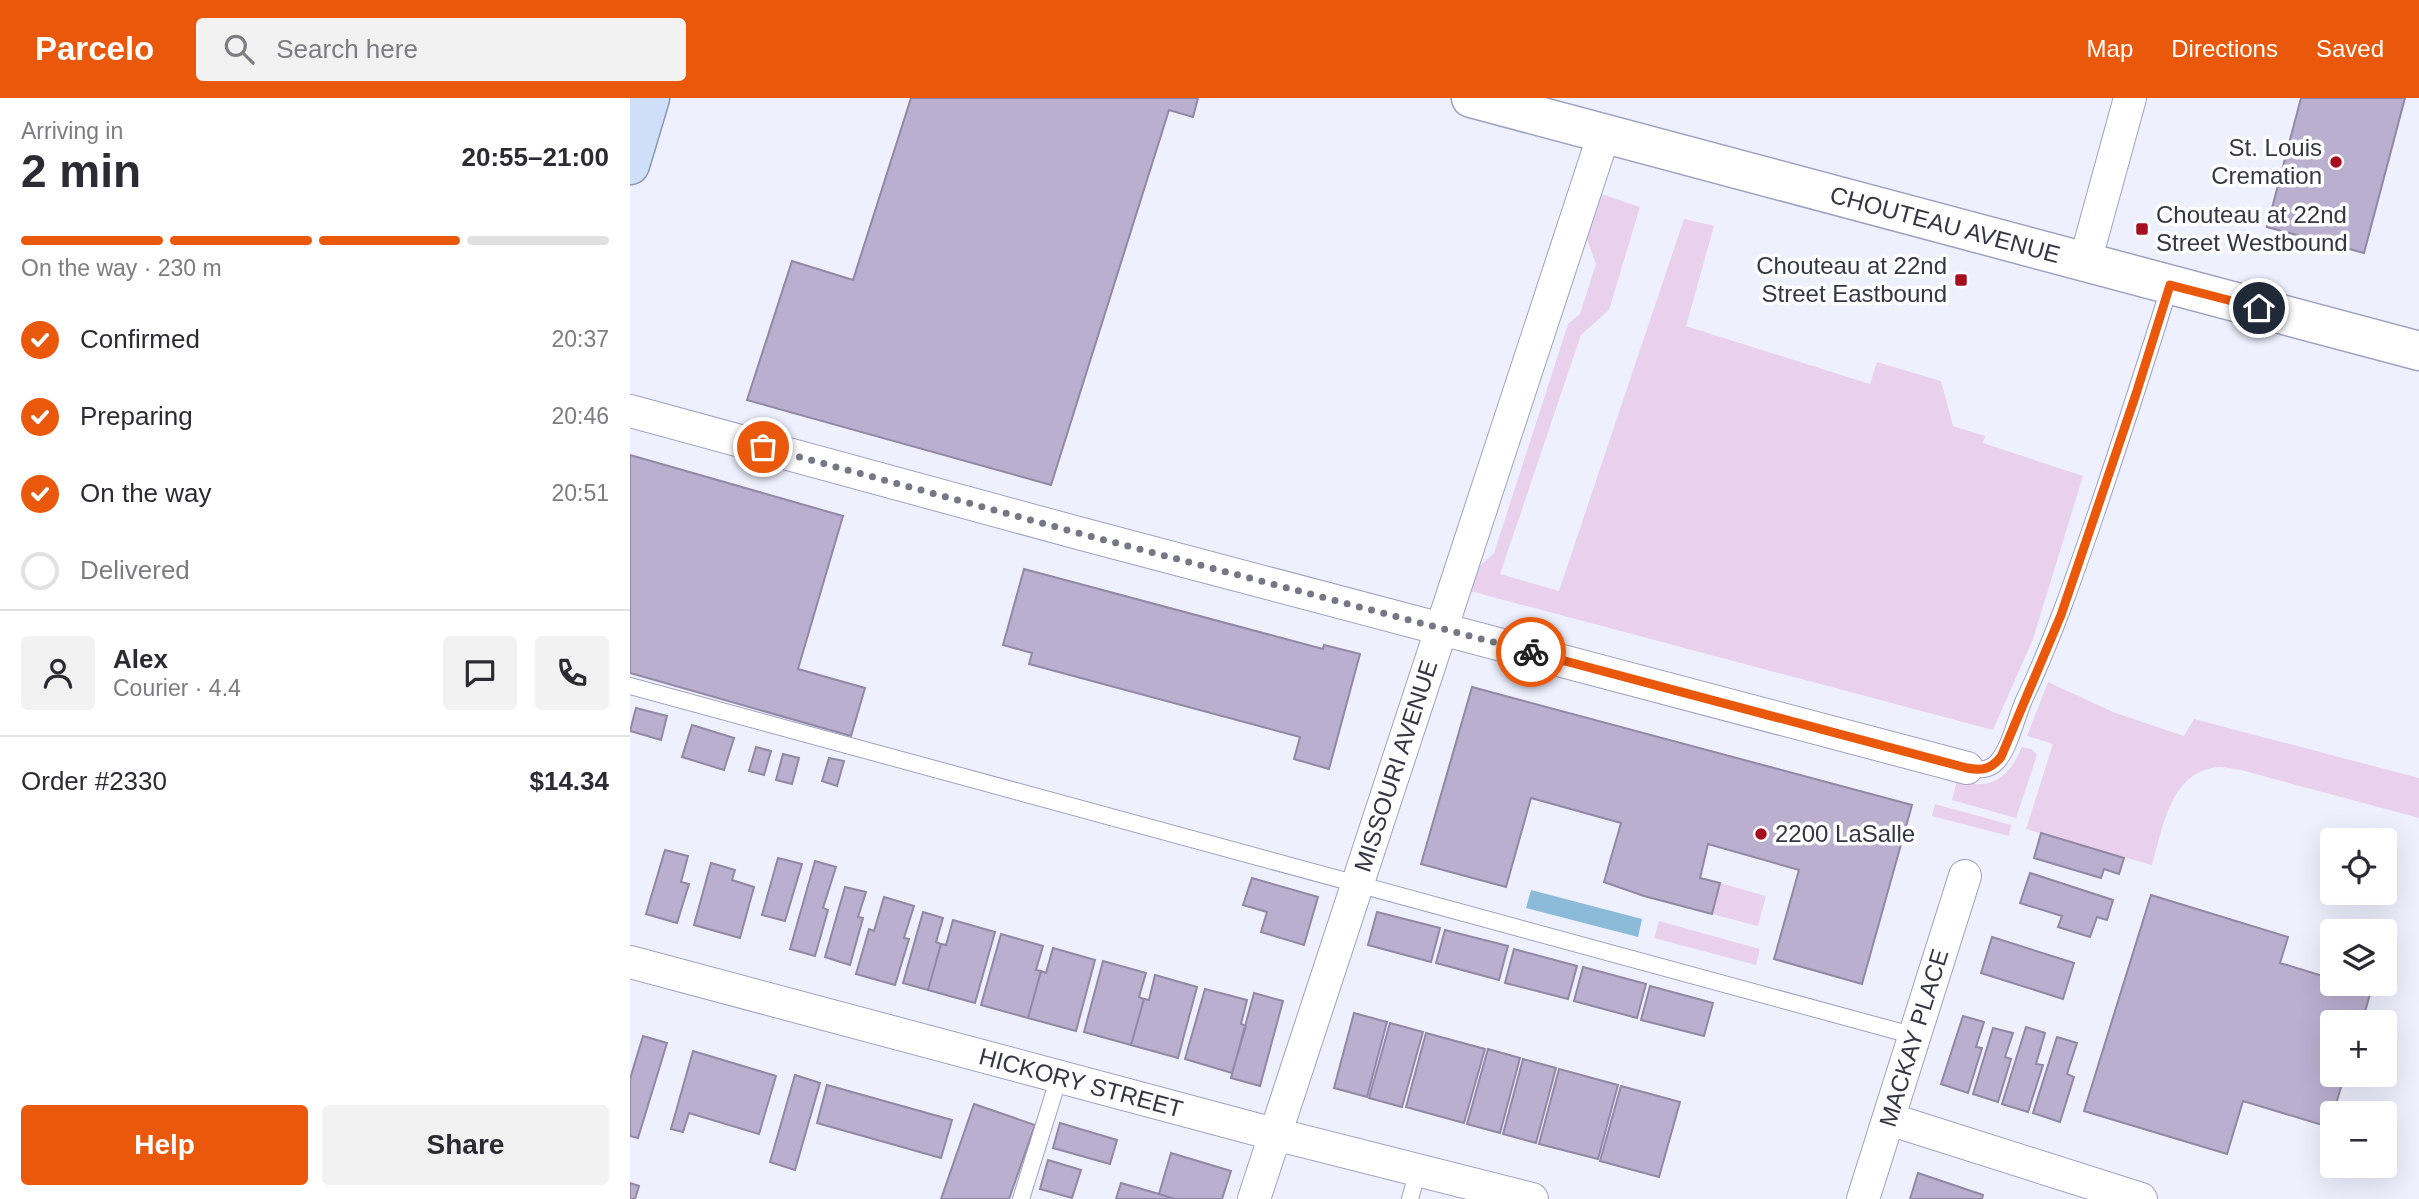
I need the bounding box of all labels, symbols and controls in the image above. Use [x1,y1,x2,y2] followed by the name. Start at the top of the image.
[196,18,686,81] search box
[35,30,154,67] text: Parcelo
[220,30,258,68] icon: search
[276,34,418,64] text: Search here
[2087,35,2133,62] text: Map
[2171,35,2278,62] text: Directions
[2316,35,2384,62] text: Saved
[21,118,123,144] text: Arriving in
[2211,134,2322,189] place label: St. Louis Cremation
[462,142,609,172] text: 20:55–21:00
[21,145,141,197] text: 2 min
[2328,154,2344,170] marker: St. Louis Cremation
[1827,181,2063,268] street label: CHOUTEAU AVENUE
[2156,201,2348,256] place label: Chouteau at 22nd Street Westbound
[2134,221,2150,237] marker: Chouteau at 22nd Street Westbound
[1756,252,1947,307] place label: Chouteau at 22nd Street Eastbound
[21,255,222,281] text: On the way · 230 m
[1953,272,1969,288] marker: Chouteau at 22nd Street Eastbound
[2229,278,2289,338] pin
[2240,289,2278,327] icon: home
[21,321,59,359] icon: check
[80,324,200,354] text: Confirmed
[551,326,609,352] text: 20:37
[21,398,59,436] icon: check
[80,401,193,431] text: Preparing
[551,403,609,429] text: 20:46
[733,417,793,477] pin
[744,428,782,466] icon: bag
[21,475,59,513] icon: check
[80,478,212,508] text: On the way
[551,480,609,506] text: 20:51
[80,555,190,585] text: Delivered
[1496,617,1566,687] courier
[1512,633,1550,671] icon: bike
[21,636,95,710] button: person
[443,636,517,710] button: chat
[535,636,609,710] button: phone
[113,644,168,674] text: Alex
[1349,657,1443,875] street label: MISSOURI AVENUE
[113,675,241,701] text: Courier · 4.4
[21,766,167,796] text: Order #2330
[529,766,609,796] text: $14.34
[1775,820,1915,847] place label: 2200 LaSalle
[1753,826,1769,842] marker: 2200 LaSalle
[2320,828,2397,1178] map controls
[2320,828,2397,905] button: locate
[2320,919,2397,996] button: layers
[1874,946,1953,1130] street label: MACKAY PLACE
[2320,1010,2397,1087] button: +
[976,1042,1186,1123] street label: HICKORY STREET
[2320,1101,2397,1178] button: −
[21,1105,308,1185] button: Help
[322,1105,609,1185] button: Share

